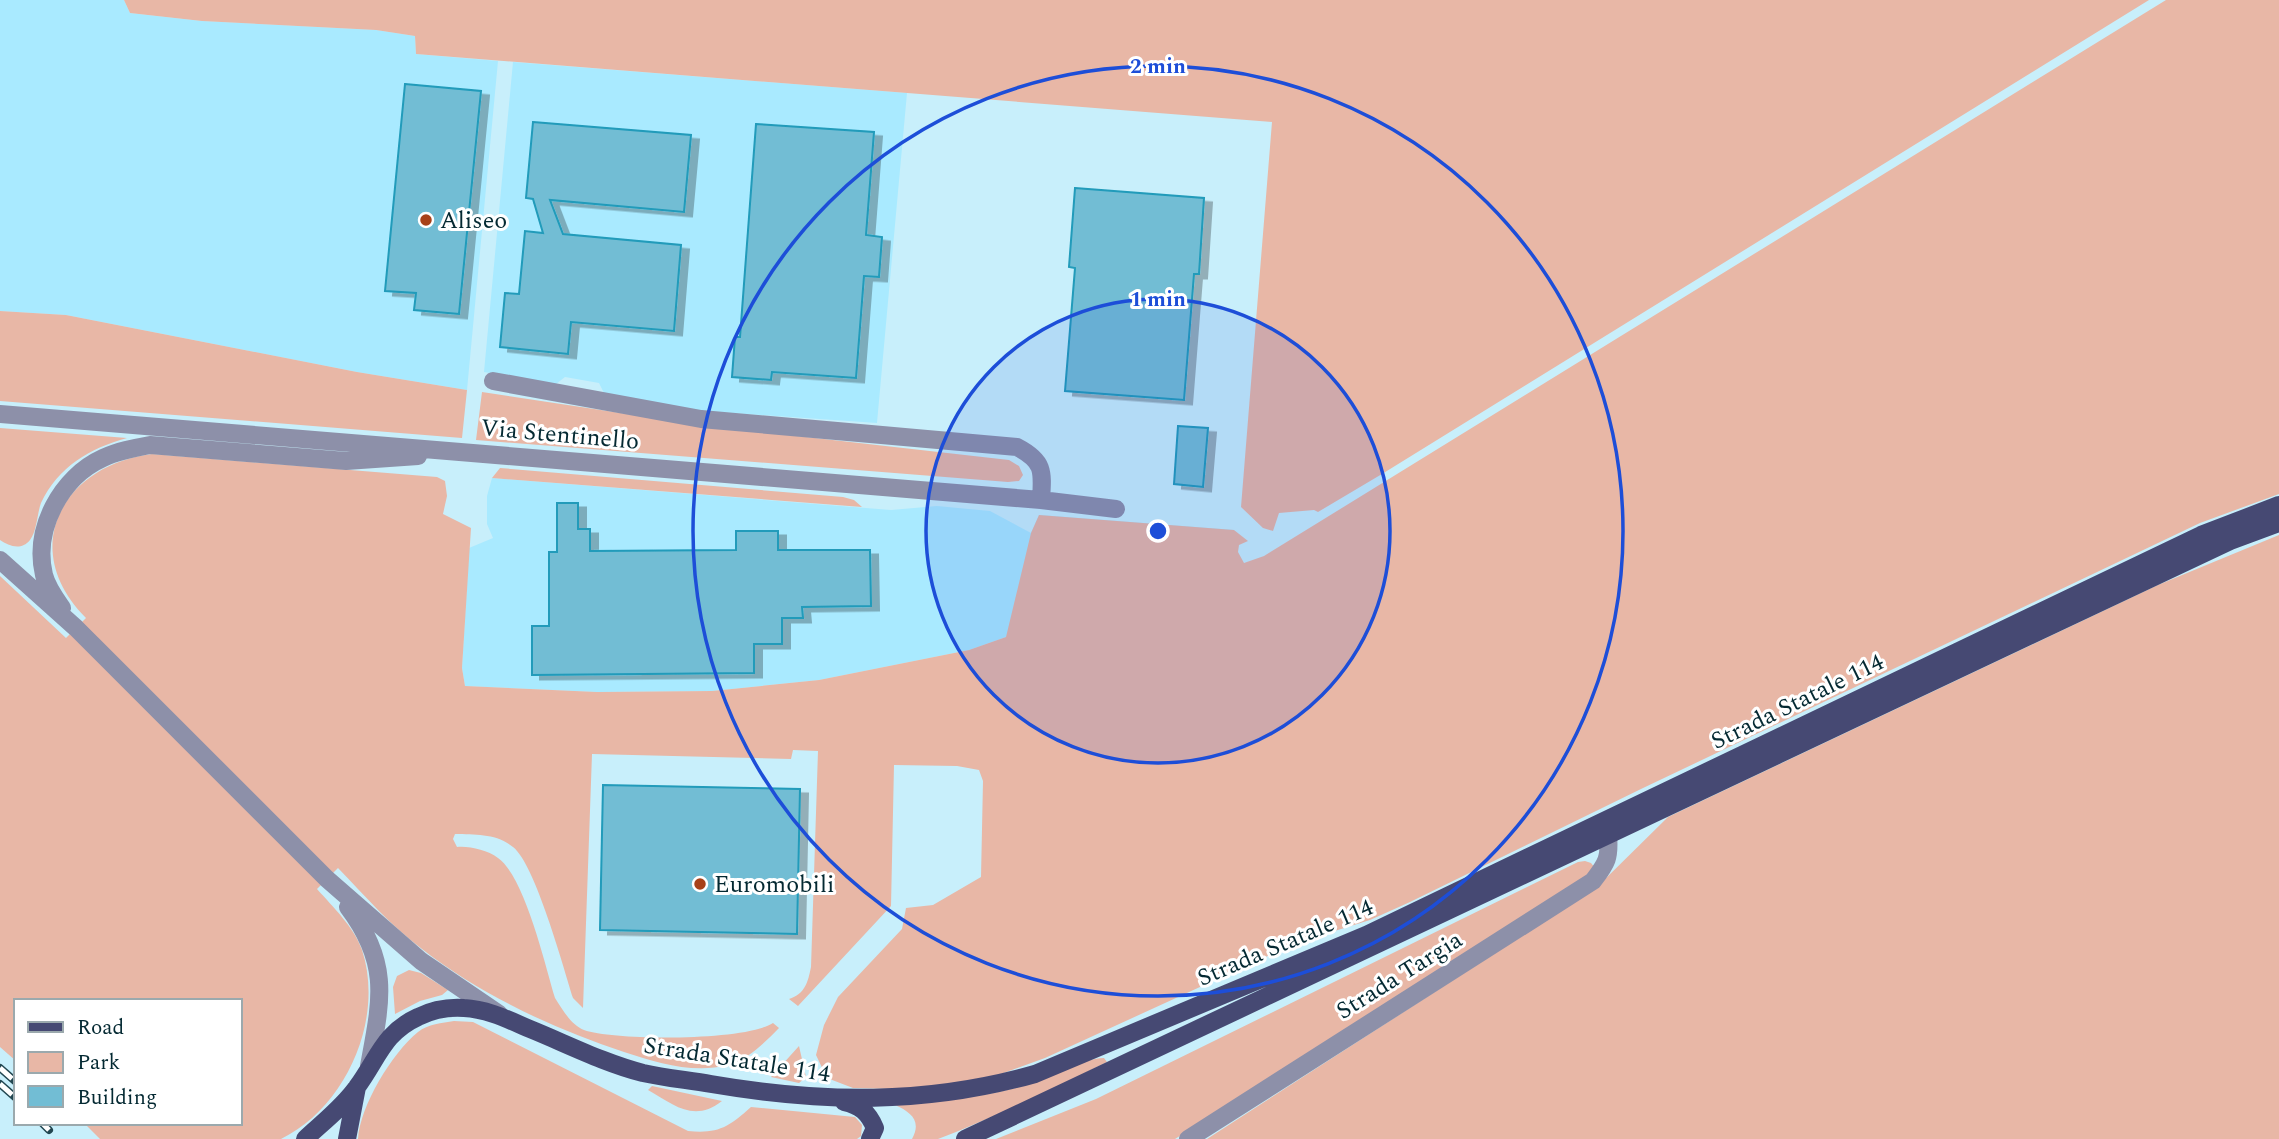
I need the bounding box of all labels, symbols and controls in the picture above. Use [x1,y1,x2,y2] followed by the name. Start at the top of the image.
[1130,51,1186,83] text: 2 min
[440,203,507,239] place label: Aliseo
[418,212,434,228] marker: Aliseo
[1130,284,1186,316] text: 1 min
[479,410,641,460] street label: Via Stentinello
[1146,519,1170,543] centre of rings
[1705,644,1890,759] street label: Strada Statale 114
[714,867,835,903] place label: Euromobili
[692,876,708,892] marker: Euromobili
[1192,890,1379,996] street label: Strada Statale 114
[1329,923,1470,1029] street label: Strada Targia
[14,999,242,1125] legend
[77,1012,124,1044] text: Road
[641,1027,833,1093] street label: Strada Statale 114
[77,1047,121,1079] text: Park
[77,1082,157,1114] text: Building

